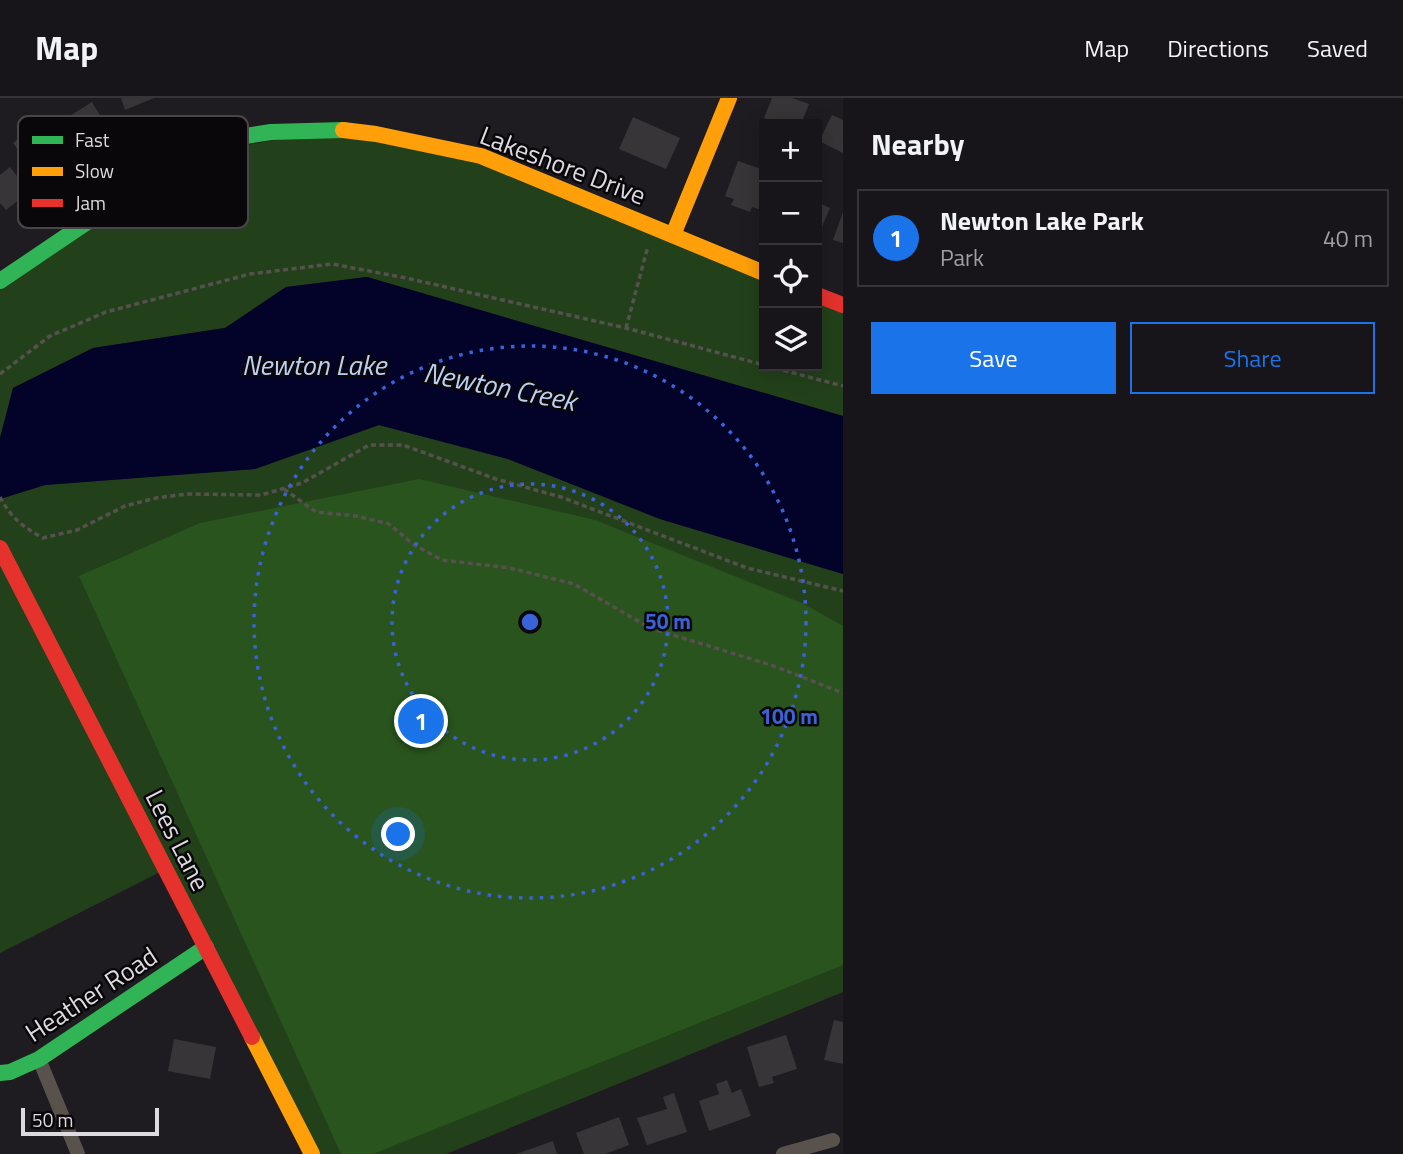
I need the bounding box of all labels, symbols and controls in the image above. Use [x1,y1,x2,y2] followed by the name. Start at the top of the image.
[35,23,98,73] text: Map
[1084,30,1129,66] text: Map
[1167,30,1269,66] text: Directions
[1307,30,1368,66] text: Saved
[474,115,652,215] street label: Lakeshore Drive
[18,116,248,228] legend
[759,119,822,371] map controls
[759,119,822,182] button: +
[871,121,964,167] text: Nearby
[75,125,110,154] text: Fast
[75,156,114,185] text: Slow
[759,182,822,245] button: −
[75,188,106,217] text: Jam
[940,201,1144,240] text: Newton Lake Park
[890,221,902,256] text: 1
[1323,221,1373,256] text: 40 m
[940,240,984,275] text: Park
[759,245,822,308] button: locate
[759,308,822,371] button: layers
[871,322,1116,394] button: Save
[1130,322,1375,394] button: Share
[242,343,388,386] water label: Newton Lake
[420,350,583,423] water label: Newton Creek
[645,605,691,637] text: 50 m
[518,610,542,634] centre of rings
[398,695,444,747] pin: 1
[760,700,818,732] text: 100 m
[136,783,220,897] street label: Lees Lane
[381,817,415,851] your location
[17,937,165,1051] street label: Heather Road
[21,1105,159,1137] scale bar
[32,1105,73,1134] text: 50 m

